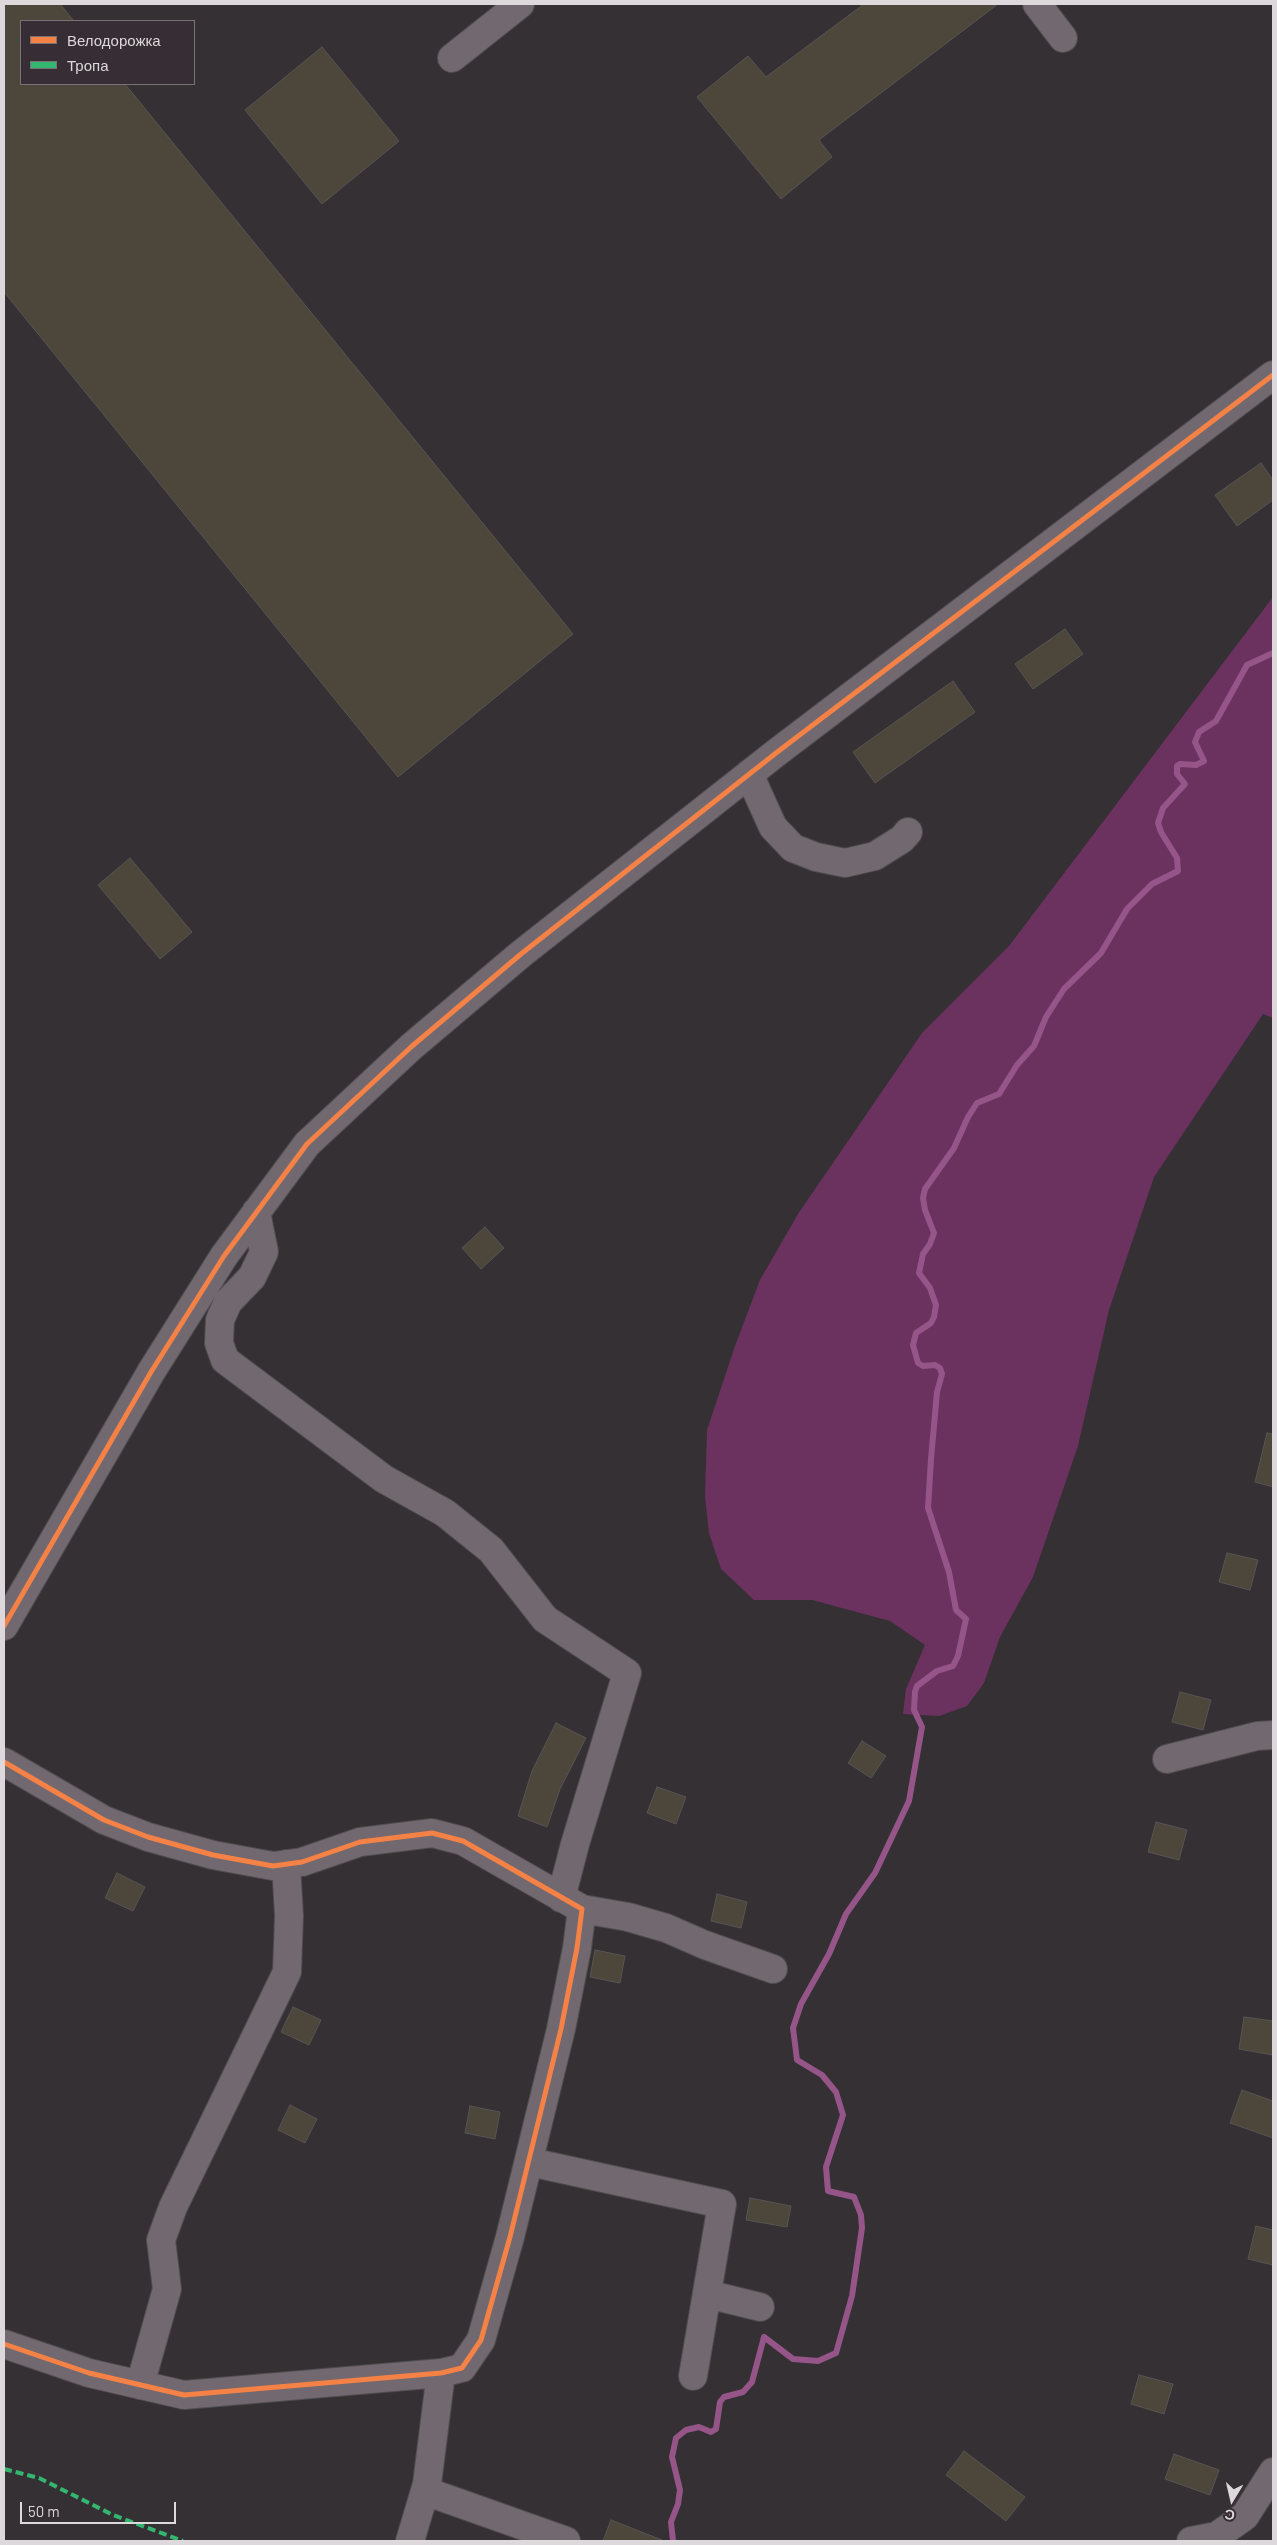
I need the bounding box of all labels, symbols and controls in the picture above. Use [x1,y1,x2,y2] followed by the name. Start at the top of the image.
[20,20,195,85] legend
[67,31,161,49] text: Велодорожка
[67,56,108,74] text: Тропа
[1207,2475,1257,2525] north arrow
[22,2492,179,2524] scale bar
[28,2502,60,2520] text: 50 m
[1223,2506,1236,2524] text: С

